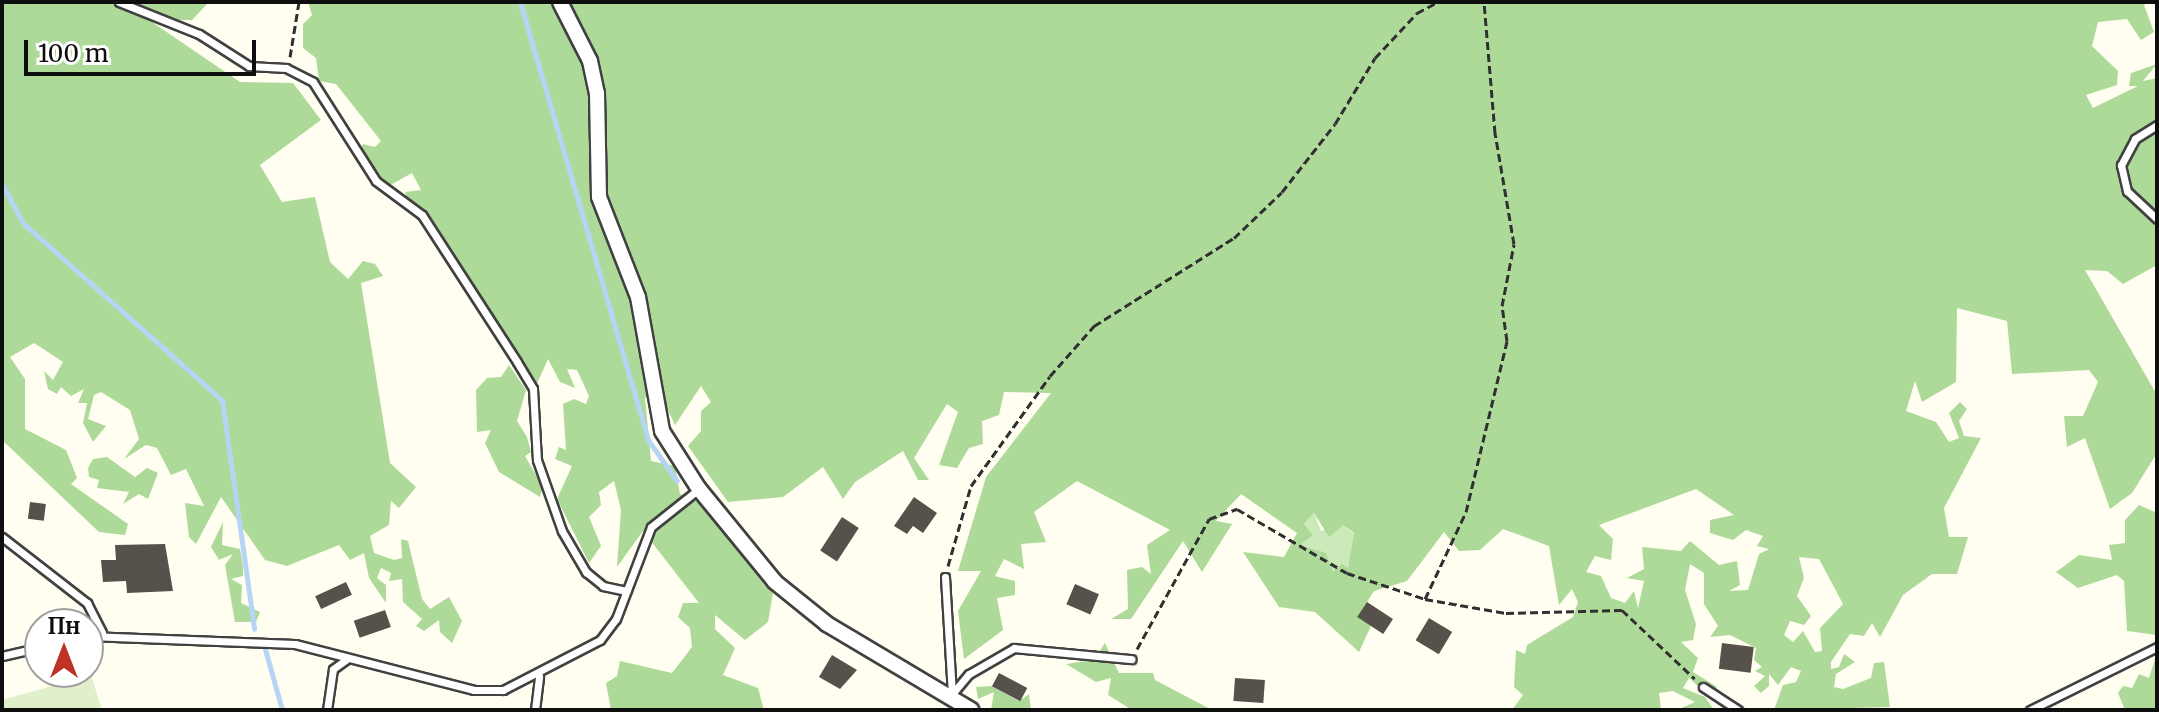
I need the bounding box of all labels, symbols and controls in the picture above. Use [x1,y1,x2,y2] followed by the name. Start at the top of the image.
[28,24,260,74] scale bar
[38,38,108,69] text: 100 m
[24,608,104,688] north arrow
[47,612,81,640] text: Пн

